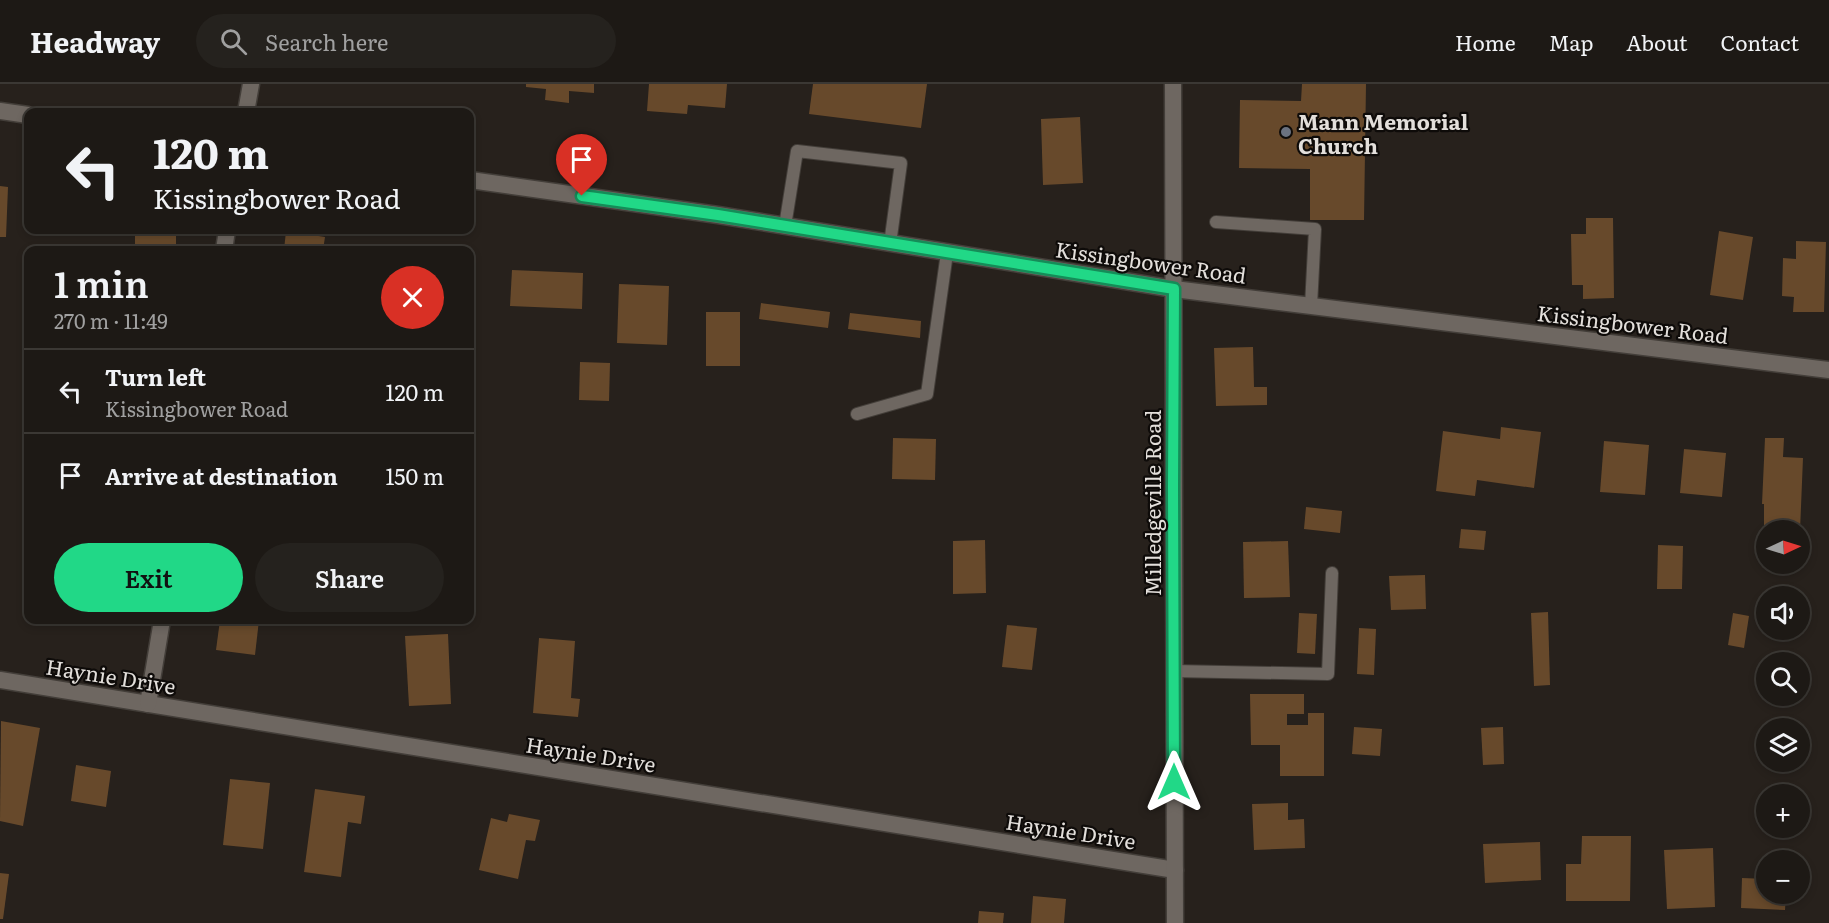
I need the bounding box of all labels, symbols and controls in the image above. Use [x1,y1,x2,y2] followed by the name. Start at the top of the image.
[196,14,616,68] search box
[30,20,160,62] text: Headway
[217,25,250,58] icon: search
[265,25,388,58] text: Search here
[1455,26,1516,57] text: Home
[1549,26,1593,57] text: Map
[1626,26,1688,57] text: About
[1721,26,1799,57] text: Contact
[1298,105,1469,160] place label: Mann Memorial Church
[153,120,269,182] text: 120 m
[1279,125,1293,139] marker: Mann Memorial Church
[54,132,132,210] icon: left
[556,134,607,196] pin
[565,143,598,176] icon: arrive
[153,177,400,217] text: Kissingbower Road
[1054,232,1249,290] street label: Kissingbower Road
[54,256,149,309] text: 1 min
[381,266,444,329] button: close
[1536,296,1731,350] street label: Kissingbower Road
[54,305,168,335] text: 270 m · 11:49
[105,360,206,393] text: Turn left
[54,375,87,408] icon: left
[385,375,444,408] text: 120 m
[105,393,288,423] text: Kissingbower Road
[1136,410,1167,596] street label: Milledgeville Road
[54,459,87,492] icon: arrive
[105,459,338,492] text: Arrive at destination
[385,459,444,492] text: 150 m
[1756,520,1810,574] north arrow
[1756,520,1810,904] map controls
[54,543,243,612] button: Exit
[255,543,444,612] button: Share
[1756,586,1810,640] button: sound
[44,649,178,701] street label: Haynie Drive
[1756,652,1810,706] button: search
[1756,718,1810,772] button: layers
[524,727,658,779] street label: Haynie Drive
[1142,750,1206,814] position arrow
[1756,784,1810,838] button: +
[1004,804,1138,856] street label: Haynie Drive
[1756,850,1810,904] button: −

